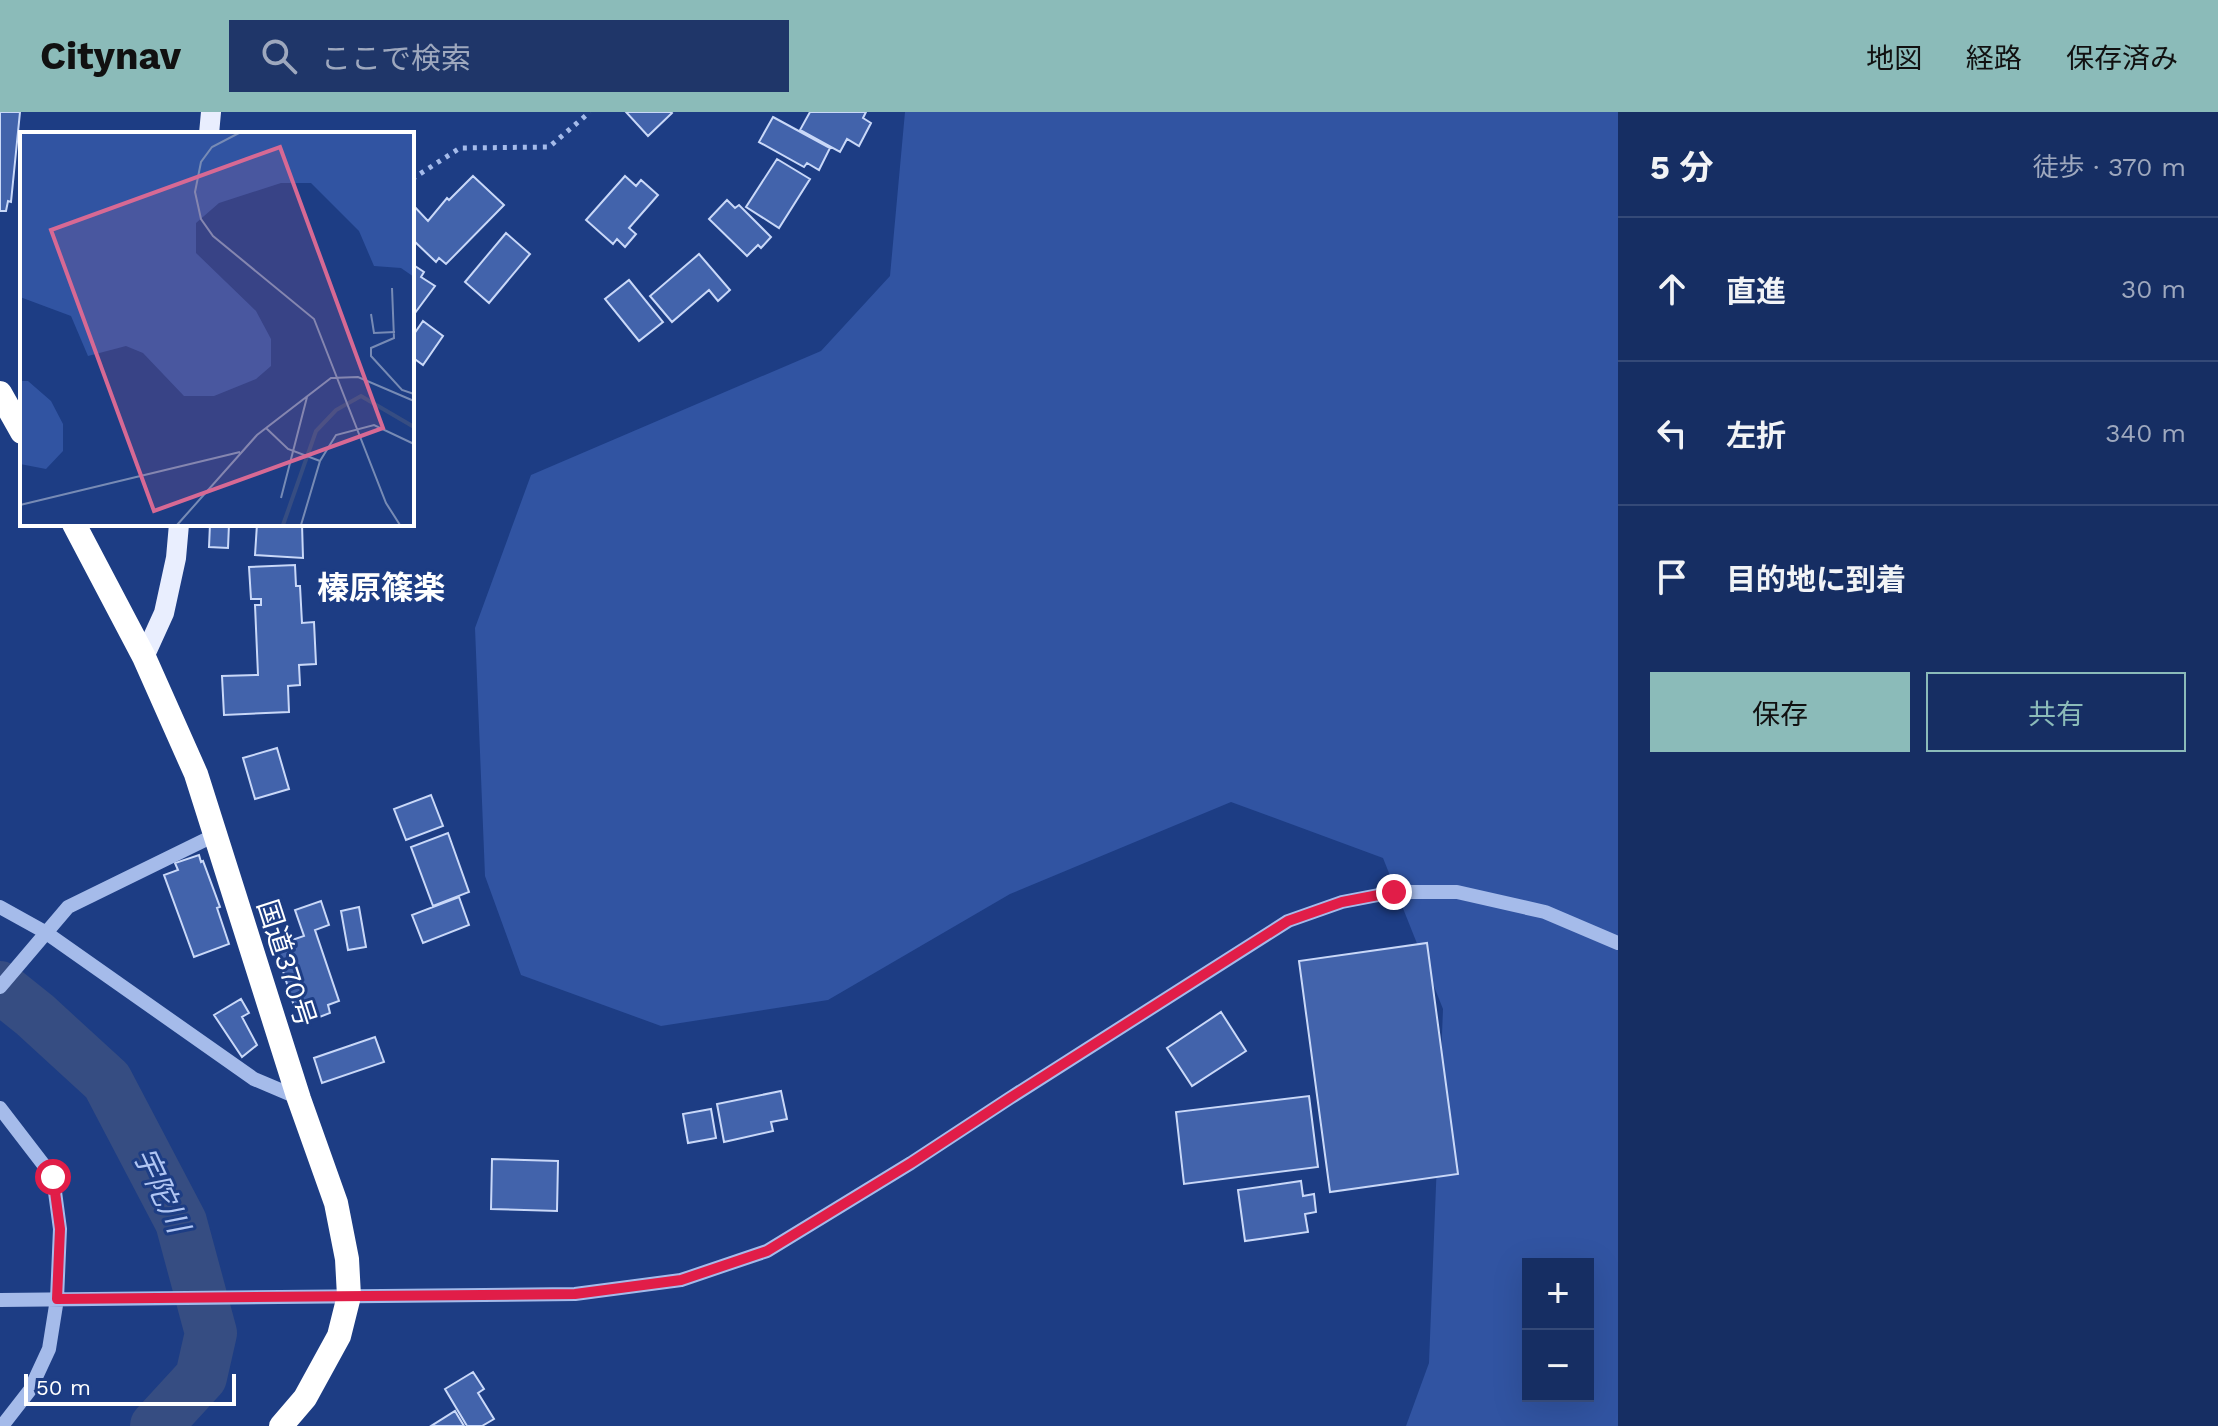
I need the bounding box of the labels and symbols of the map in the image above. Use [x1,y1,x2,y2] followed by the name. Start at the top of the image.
[20,132,414,526] inset map
[317,569,445,607] district label: 榛原篠楽
[1376,874,1412,910] route end
[250,895,323,1031] street label: 国道370号
[127,1142,198,1241] water label: 宇陀川
[35,1159,71,1195] route start
[24,1370,236,1406] scale bar

